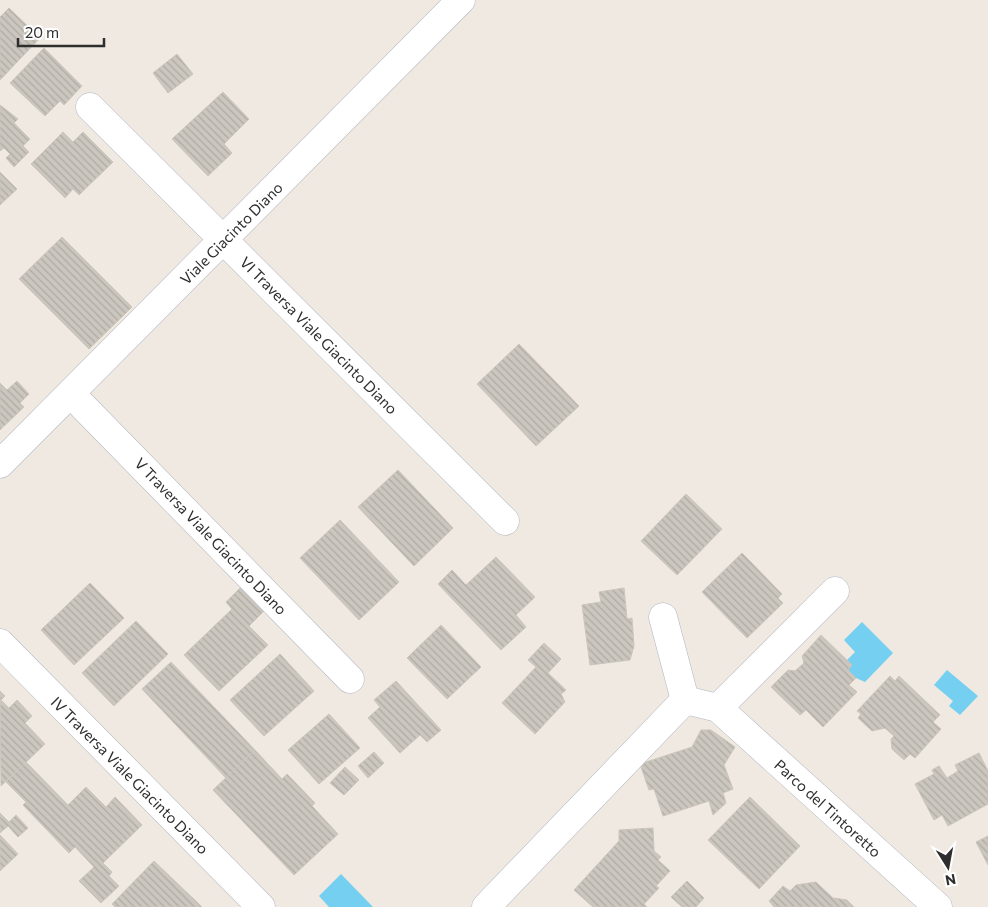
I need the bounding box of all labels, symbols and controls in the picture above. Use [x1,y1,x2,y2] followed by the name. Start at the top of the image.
[18,15,104,47] scale bar
[25,23,59,41] text: 20 m
[176,178,286,288] street label: Viale Giacinto Diano
[237,253,401,417] street label: VI Traversa Viale Giacinto Diano
[131,454,291,618] street label: V Traversa Viale Giacinto Diano
[48,693,212,857] street label: IV Traversa Viale Giacinto Diano
[771,755,885,861] street label: Parco del Tintoretto
[923,842,973,892] north arrow
[944,871,957,890] text: N

